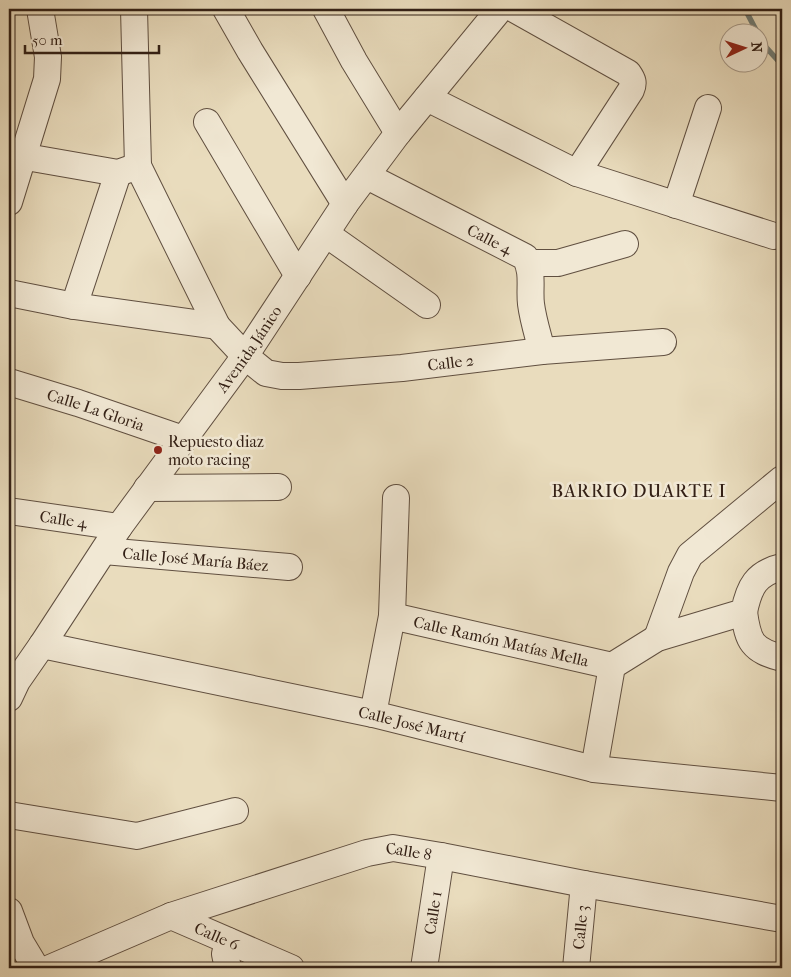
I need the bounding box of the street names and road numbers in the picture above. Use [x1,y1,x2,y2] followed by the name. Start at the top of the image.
[464,220,516,259] street label: Calle 4
[212,302,286,397] street label: Avenida Jánico
[427,350,475,375] street label: Calle 2
[45,385,147,435] street label: Calle La Gloria
[38,507,89,532] street label: Calle 4
[122,544,269,575] street label: Calle José María Báez
[412,612,591,671] street label: Calle Ramón Matías Mella
[357,702,467,747] street label: Calle José Martí
[384,838,433,864] street label: Calle 8
[420,890,446,936] street label: Calle 1
[569,904,592,950] street label: Calle 3
[191,918,242,955] street label: Calle 6

